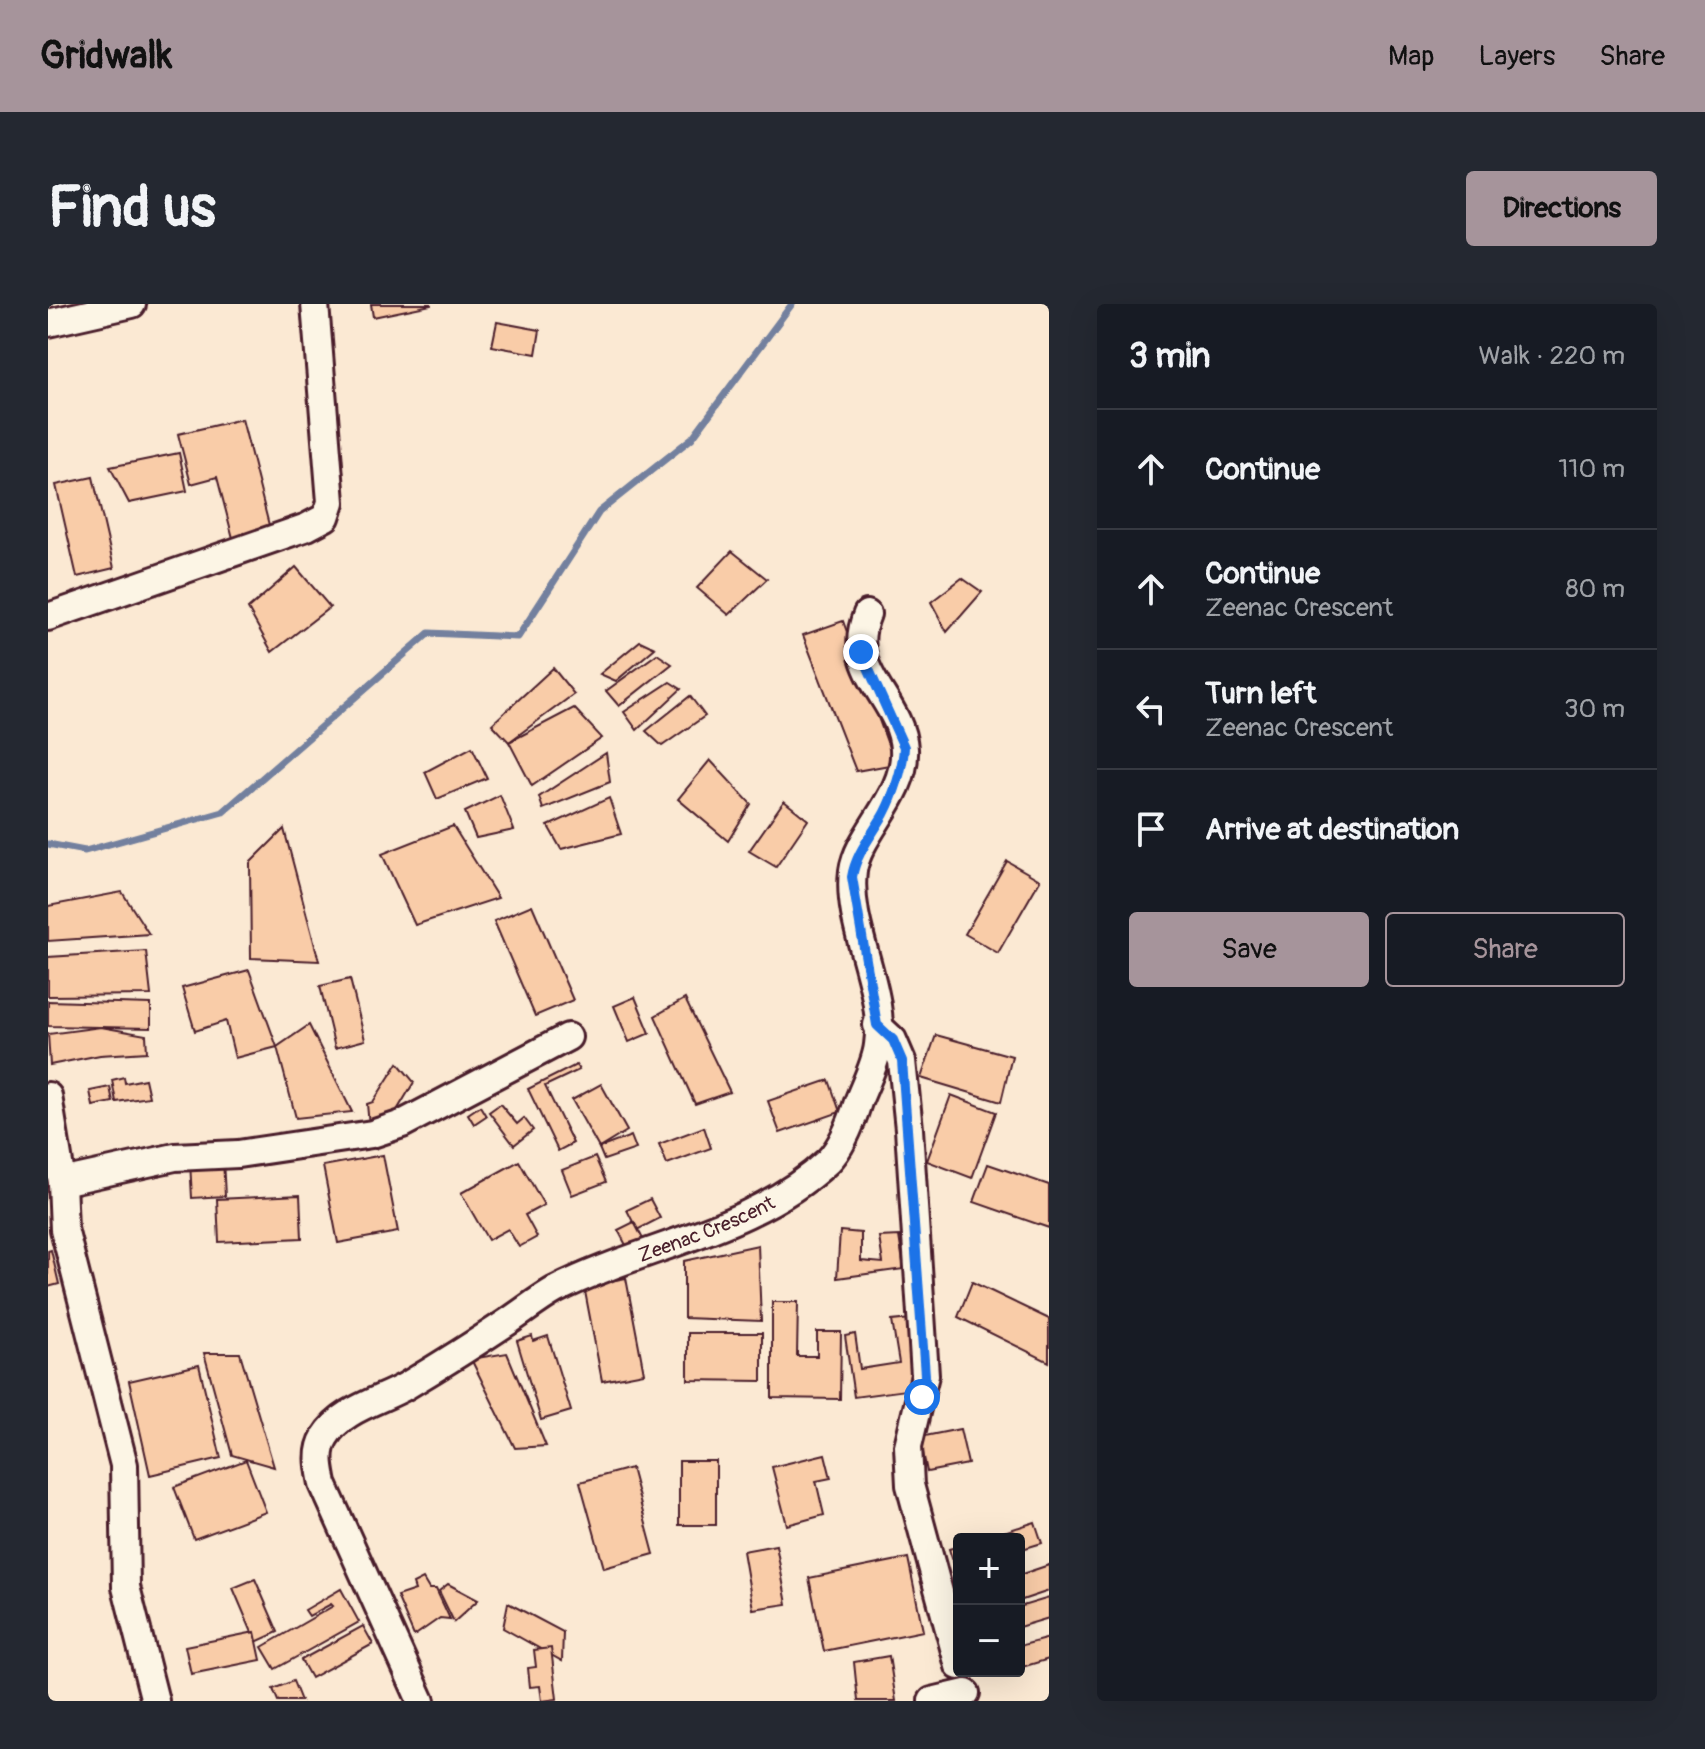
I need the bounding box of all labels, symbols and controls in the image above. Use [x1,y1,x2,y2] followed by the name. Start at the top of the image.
[40,32,172,80] text: Gridwalk
[1388,39,1434,74] text: Map
[1478,39,1555,74] text: Layers
[1599,39,1665,74] text: Share
[1466,171,1657,246] button: Directions
[48,174,216,243] text: Find us
[1129,335,1211,378] text: 3 min
[1478,340,1625,372] text: Walk · 220 m
[1129,447,1173,491] icon: ahead
[1205,451,1320,488] text: Continue
[1558,453,1625,485] text: 110 m
[1205,555,1320,592] text: Continue
[1129,567,1173,611] icon: ahead
[1565,573,1625,605] text: 80 m
[1205,592,1393,624] text: Zeenac Crescent
[843,634,879,670] route end
[1205,675,1316,712] text: Turn left
[1129,687,1173,731] icon: left
[1564,693,1625,725] text: 30 m
[1205,712,1393,744] text: Zeenac Crescent
[1129,807,1173,851] icon: arrive
[1205,811,1459,848] text: Arrive at destination
[1129,912,1369,987] button: Save
[1385,912,1625,987] button: Share
[635,1189,780,1267] street label: Zeenac Crescent
[904,1379,940,1415] route start
[953,1533,1025,1677] map controls
[953,1533,1025,1605] button: +
[953,1605,1025,1677] button: −

